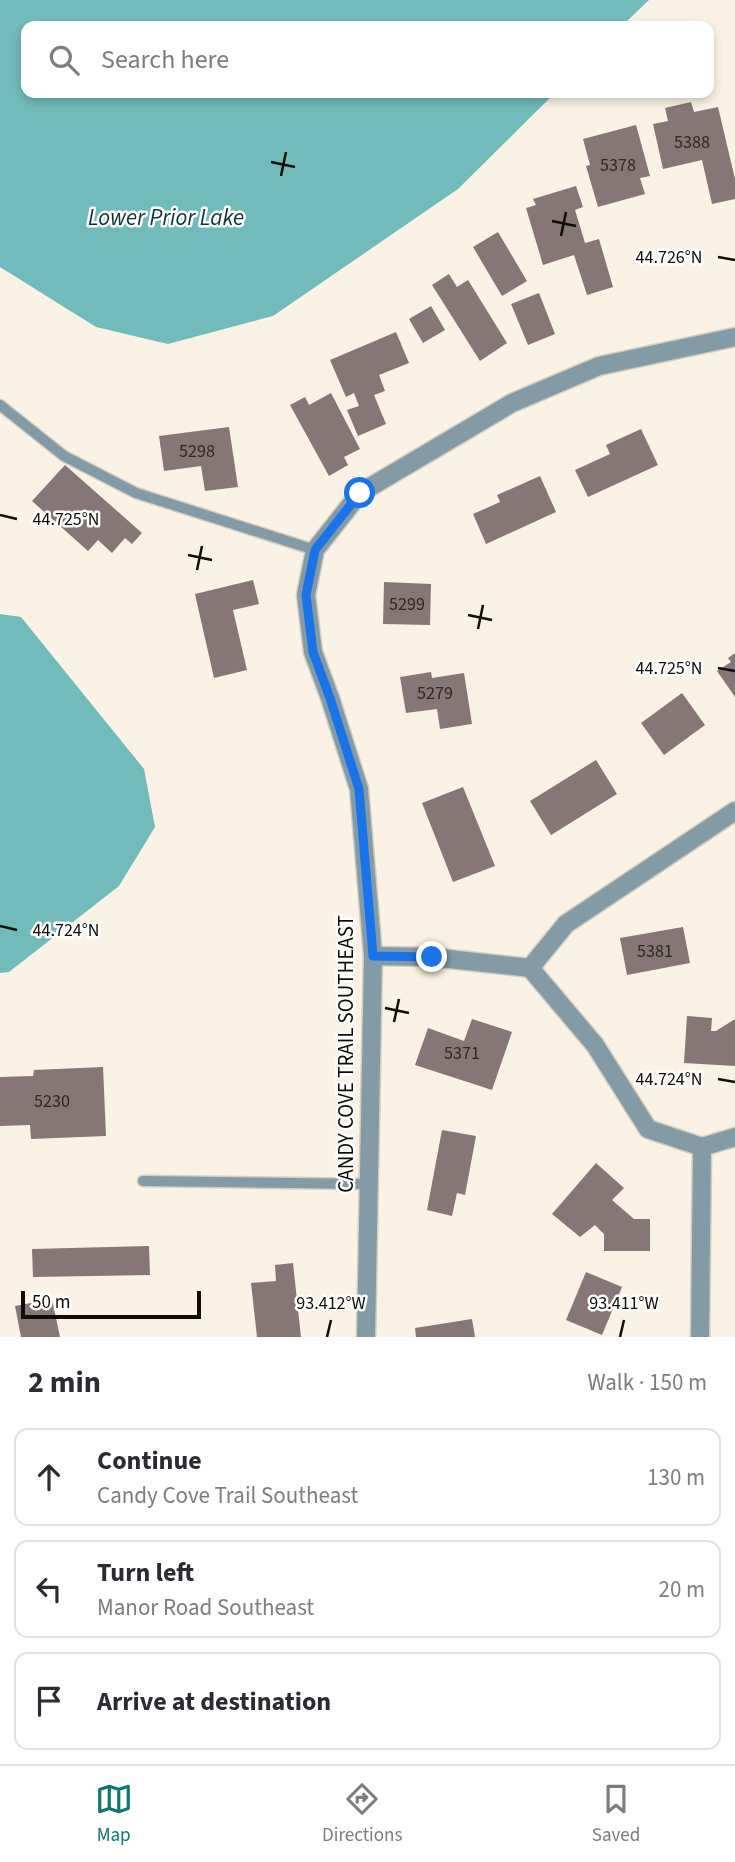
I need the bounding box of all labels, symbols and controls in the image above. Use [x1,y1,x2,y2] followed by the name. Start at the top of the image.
[21,21,714,98] search box
[45,41,83,79] icon: search
[101,41,229,78] text: Search here
[674,130,710,155] house number: 5388
[600,153,636,178] house number: 5378
[88,201,244,234] water label: Lower Prior Lake
[636,245,702,270] text: 44.726°N
[179,439,215,464] house number: 5298
[344,477,375,508] route start
[33,507,99,532] text: 44.725°N
[389,592,425,617] house number: 5299
[636,656,702,681] text: 44.725°N
[417,681,453,706] house number: 5279
[331,915,361,1193] street label: CANDY COVE TRAIL SOUTHEAST
[33,918,99,943] text: 44.724°N
[637,939,673,964] house number: 5381
[416,941,447,972] route end
[444,1041,480,1066] house number: 5371
[636,1067,702,1092] text: 44.724°N
[34,1089,70,1114] house number: 5230
[21,1288,201,1320] scale bar
[32,1289,70,1316] text: 50 m
[296,1291,366,1316] text: 93.412°W
[589,1291,659,1316] text: 93.411°W
[28,1361,101,1404] text: 2 min
[588,1366,707,1399] text: Walk · 150 m
[97,1442,202,1479] text: Continue
[30,1458,68,1496] icon: ahead
[647,1461,705,1494] text: 130 m
[97,1479,358,1512] text: Candy Cove Trail Southeast
[97,1554,194,1591] text: Turn left
[30,1570,68,1608] icon: left
[658,1573,705,1606] text: 20 m
[97,1591,314,1624] text: Manor Road Southeast
[30,1682,68,1720] icon: arrive
[97,1683,331,1720] text: Arrive at destination
[95,1780,133,1849] tab: Map
[322,1780,402,1849] tab: Directions
[592,1780,640,1849] tab: Saved

